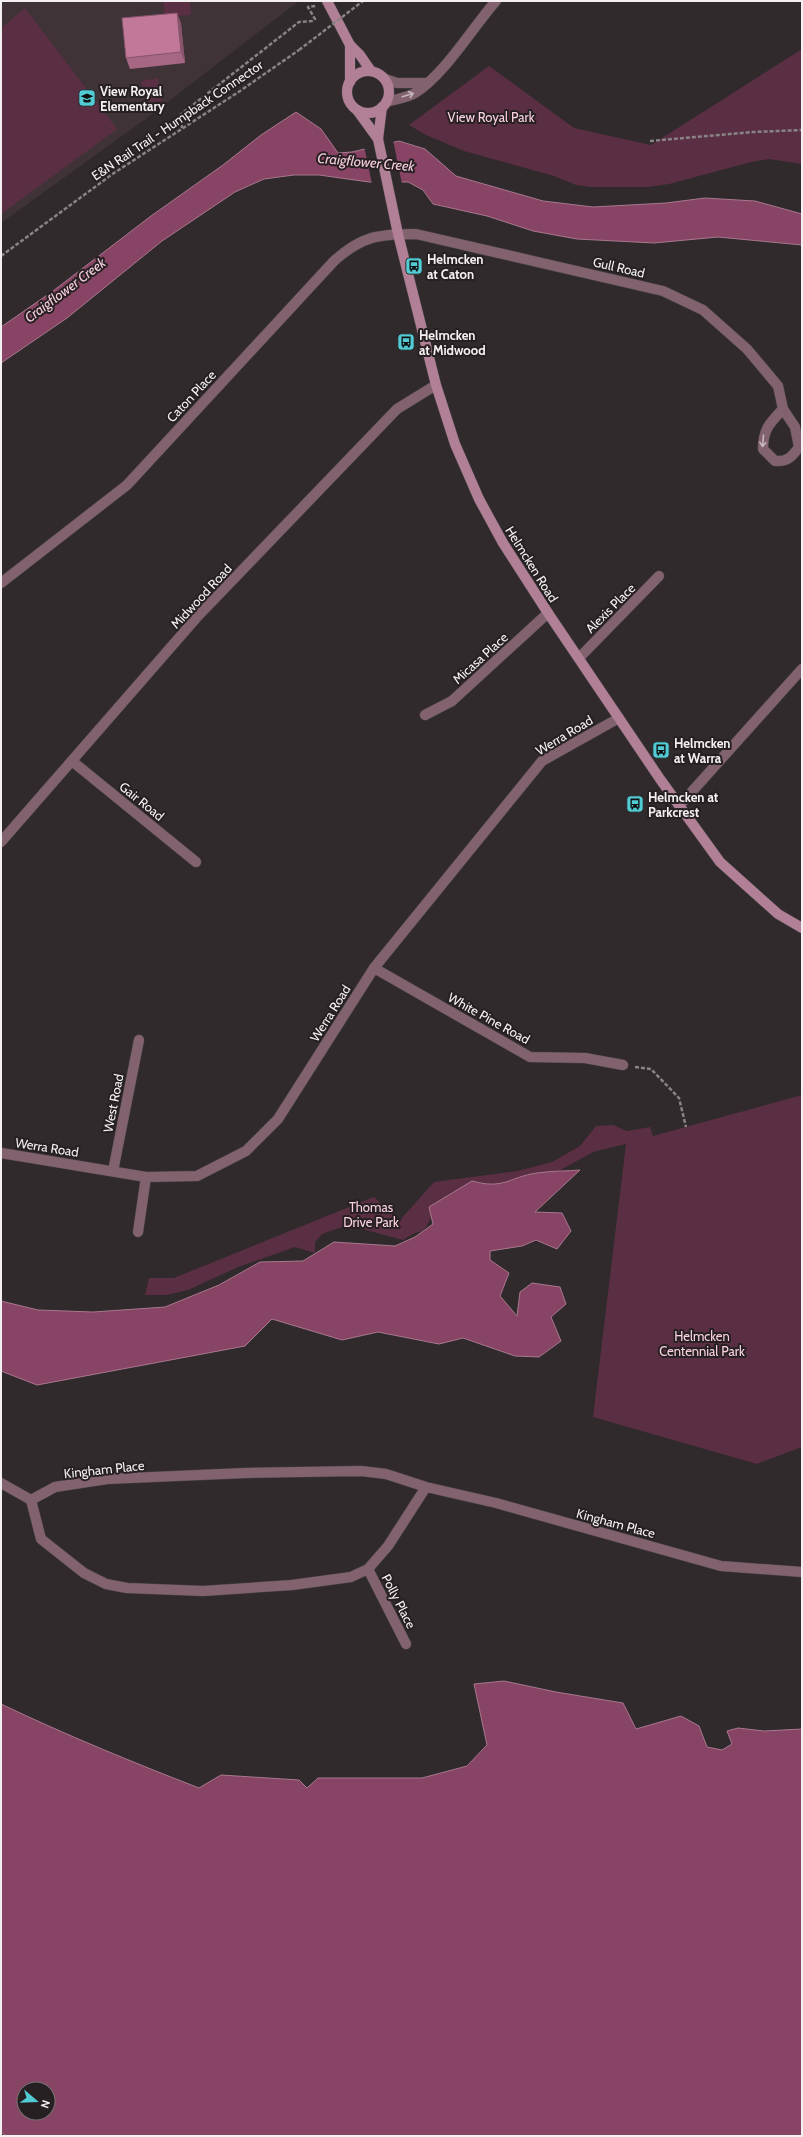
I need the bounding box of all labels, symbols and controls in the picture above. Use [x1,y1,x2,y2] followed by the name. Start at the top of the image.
[88,56,267,184] street label: E&N Rail Trail - Humpback Connector
[100,83,165,114] place label: View Royal Elementary
[77,88,97,108] school or university icon: View Royal Elementary
[401,91,414,98] one-way arrow
[447,109,535,125] park label: View Royal Park
[317,149,416,175] water label: Craigflower Creek
[427,251,484,282] place label: Helmcken at Caton
[21,253,110,326] water label: Craigflower Creek
[592,253,646,281] street label: Gull Road
[404,256,424,276] bus stop icon: Helmcken at Caton
[419,327,486,358] place label: Helmcken at Midwood
[396,332,416,352] bus stop icon: Helmcken at Midwood
[163,367,219,425] street label: Caton Place
[760,434,767,447] one-way arrow
[502,523,562,605] street label: Helmcken Road
[167,560,235,632] street label: Midwood Road
[582,580,638,636] street label: Alexis Place
[449,629,511,687] street label: Micasa Place
[532,712,596,758] street label: Werra Road
[674,735,731,766] place label: Helmcken at Warra
[651,740,671,760] bus stop icon: Helmcken at Warra
[116,778,168,824] street label: Gair Road
[648,789,719,820] place label: Helmcken at Parkcrest
[625,794,645,814] bus stop icon: Helmcken at Parkcrest
[306,982,354,1044] street label: Werra Road
[445,989,533,1047] street label: White Pine Road
[99,1072,127,1134] street label: West Road
[14,1134,80,1160] street label: Werra Road
[343,1199,399,1230] park label: Thomas Drive Park
[659,1328,745,1359] park label: Helmcken Centennial Park
[63,1457,145,1481] street label: Kingham Place
[575,1505,657,1541] street label: Kingham Place
[378,1571,420,1631] street label: Polly Place
[16,2081,56,2121] north arrow
[38,2098,53,2110] text: N

